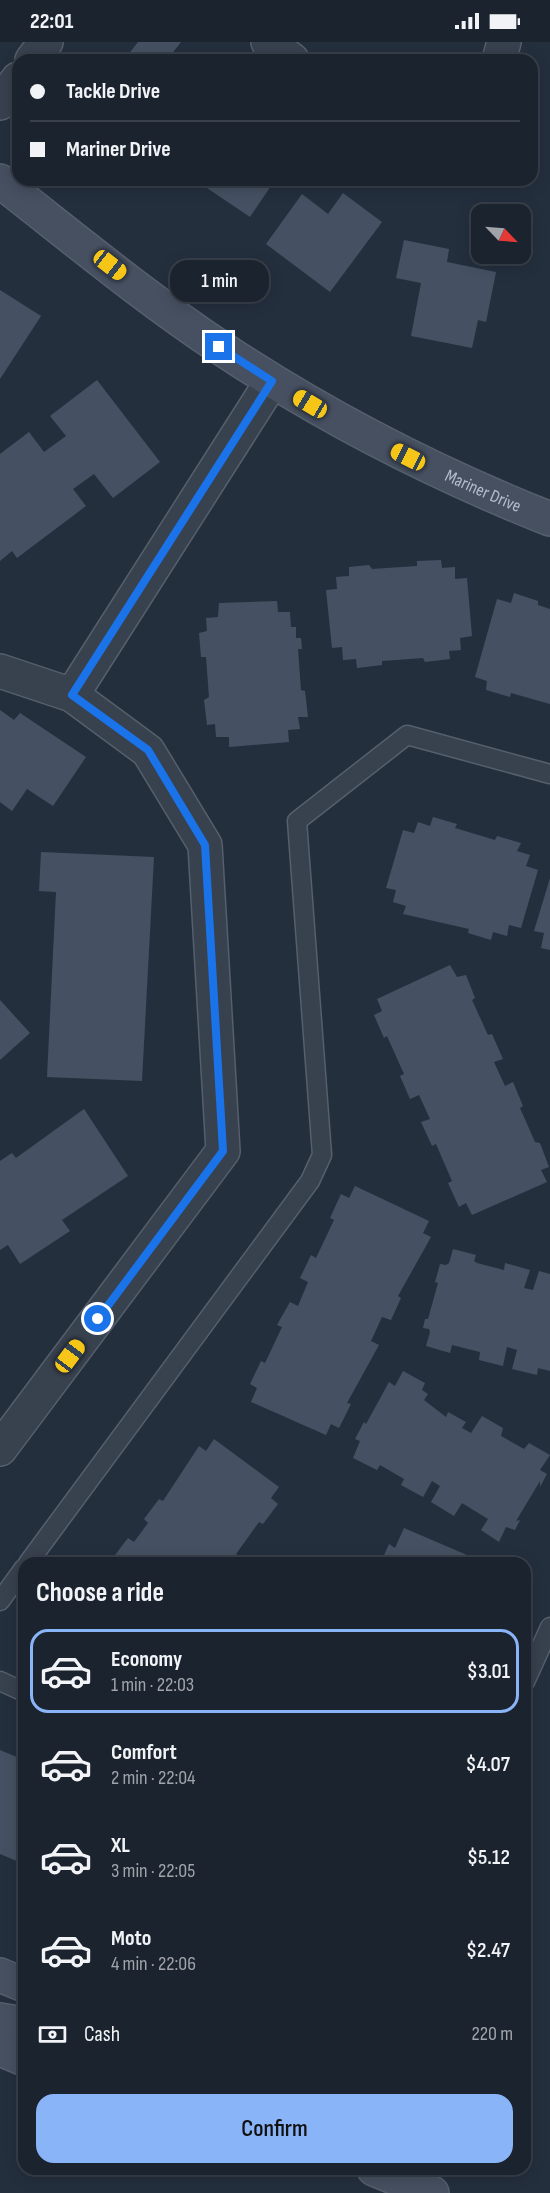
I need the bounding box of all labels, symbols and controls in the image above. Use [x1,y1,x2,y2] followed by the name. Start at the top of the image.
[30,8,73,35] text: 22:01
[66,78,160,105] text: Tackle Drive
[66,136,171,163] text: Mariner Drive
[471,204,531,264] north arrow
[471,204,531,264] map controls
[90,247,130,283] car
[170,260,268,302] callout: 1 min
[201,269,238,293] text: 1 min
[205,333,232,360] route end
[290,387,330,421] car
[388,441,428,473] car
[442,465,524,517] street label: Mariner Drive
[84,1305,111,1332] route start
[52,1336,88,1376] car
[36,1577,164,1609] text: Choose a ride
[39,1644,93,1698] icon: car
[111,1646,182,1673] text: Economy
[467,1658,510,1685] text: $3.01
[111,1673,194,1697] text: 1 min · 22:03
[39,1737,93,1791] icon: car
[111,1739,177,1766] text: Comfort
[466,1751,510,1778] text: $4.07
[111,1766,195,1790] text: 2 min · 22:04
[39,1830,93,1884] icon: car
[111,1832,130,1859] text: XL
[467,1844,510,1871] text: $5.12
[111,1859,195,1883] text: 3 min · 22:05
[39,1923,93,1977] icon: car
[111,1925,151,1952] text: Moto
[466,1937,510,1964] text: $2.47
[111,1952,196,1976] text: 4 min · 22:06
[36,2018,69,2051] icon: cash
[84,2021,120,2048] text: Cash
[472,2022,513,2046] text: 220 m
[36,2094,513,2163] button: Confirm

